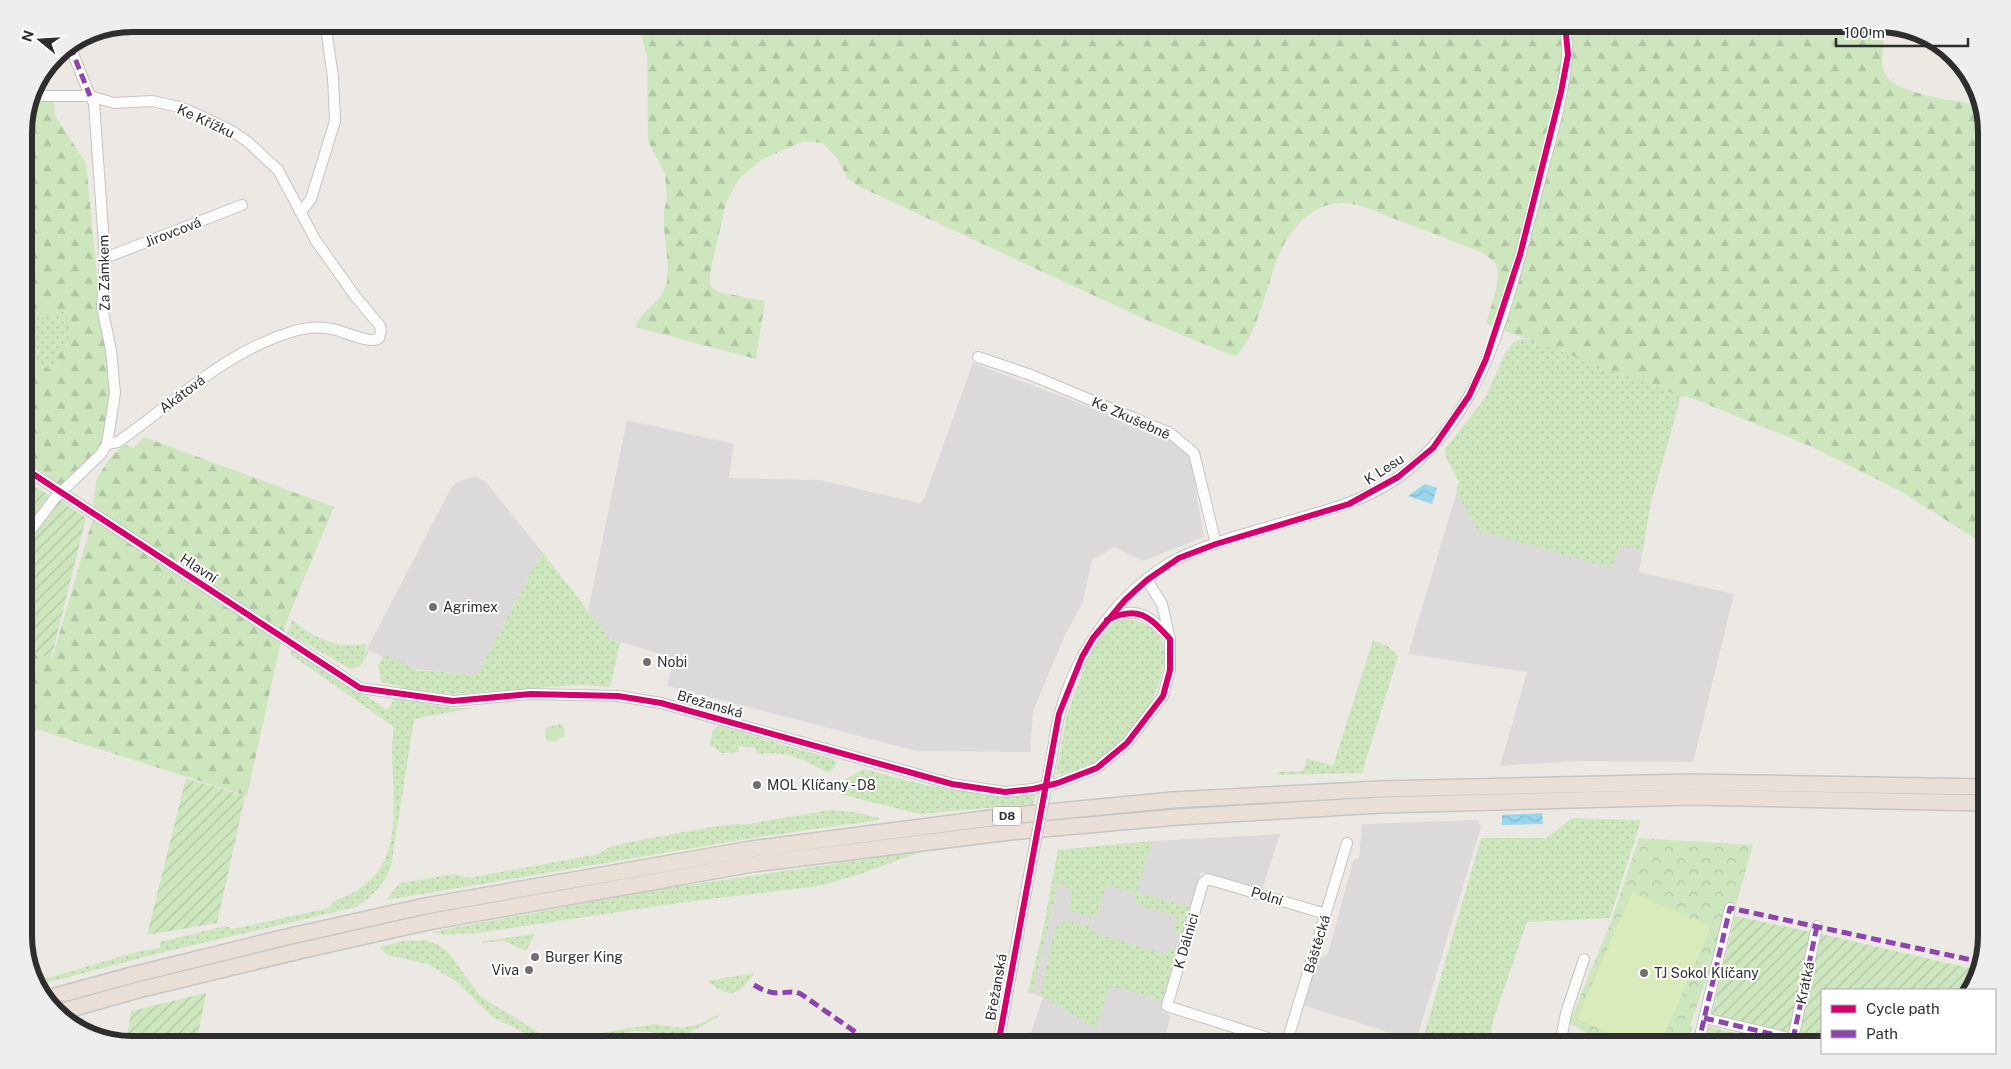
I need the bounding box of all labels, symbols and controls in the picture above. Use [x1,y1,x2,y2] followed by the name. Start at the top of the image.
[15,15,65,65] north arrow
[1836,15,1968,47] scale bar
[1844,24,1885,41] text: 100 m
[18,28,37,44] text: N
[175,101,237,141] street label: Ke Křížku
[143,214,203,250] street label: Jirovcová
[95,235,113,311] street label: Za Zámkem
[156,372,208,416] street label: Akátová
[1089,394,1173,442] street label: Ke Zkušebně
[1361,450,1407,488] street label: K Lesu
[177,550,221,586] street label: Hlavní
[443,599,498,615] place label: Agrimex
[427,601,439,613] marker: Agrimex
[657,654,687,670] place label: Nobi
[641,656,653,668] marker: Nobi
[675,687,745,721] street label: Břežanská
[767,777,876,793] place label: MOL Klíčany - D8
[751,779,763,791] marker: MOL Klíčany - D8
[993,806,1021,826] road number: D8
[1249,884,1285,909] street label: Polní
[1170,911,1202,971] street label: K Dálnici
[1301,913,1333,975] street label: Báštěcká
[545,949,623,965] place label: Burger King
[529,951,541,963] marker: Burger King
[982,952,1010,1022] street label: Břežanská
[1793,960,1817,1006] street label: Krátká
[491,962,519,978] place label: Viva
[523,964,535,976] marker: Viva
[1654,965,1759,981] place label: TJ Sokol Klíčany
[1638,967,1650,979] marker: TJ Sokol Klíčany
[1821,989,1996,1054] legend
[1866,1000,1940,1017] text: Cycle path
[1866,1025,1898,1042] text: Path

